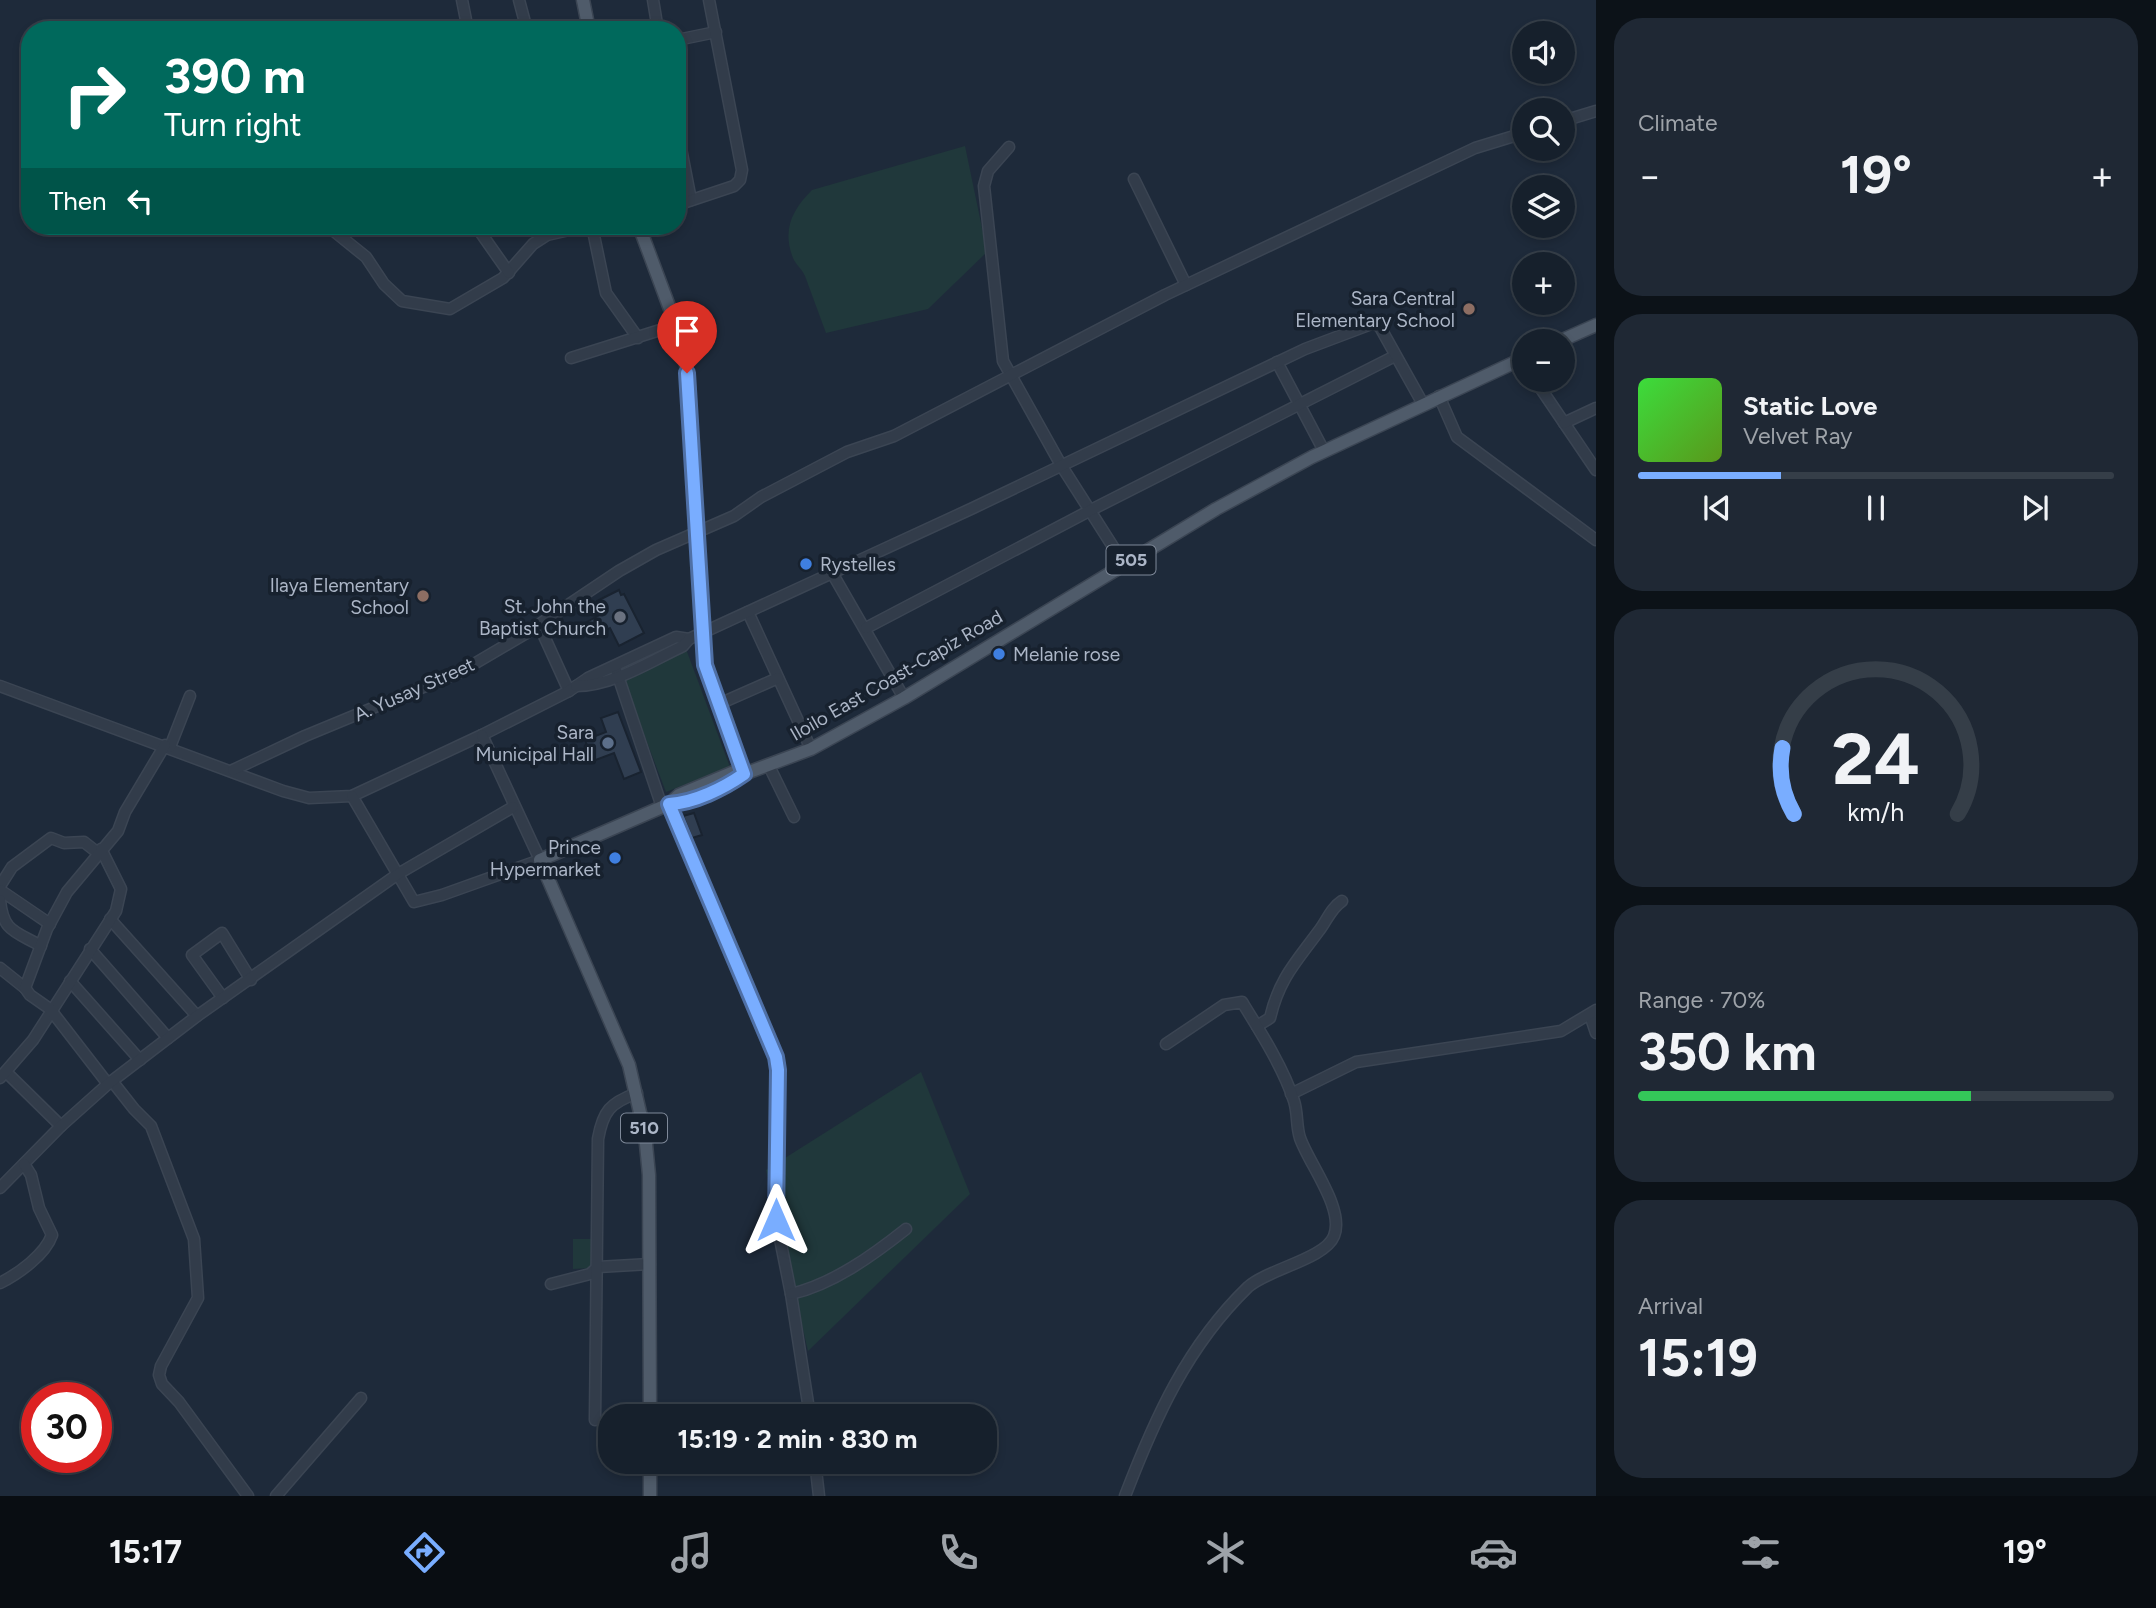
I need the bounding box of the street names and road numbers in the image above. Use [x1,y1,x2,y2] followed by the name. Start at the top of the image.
[1106,546,1156,574] road number: 505
[786,605,1007,746] street label: Iloilo East Coast-Capiz Road
[350,653,478,726] street label: A. Yusay Street
[621,1114,667,1142] road number: 510

